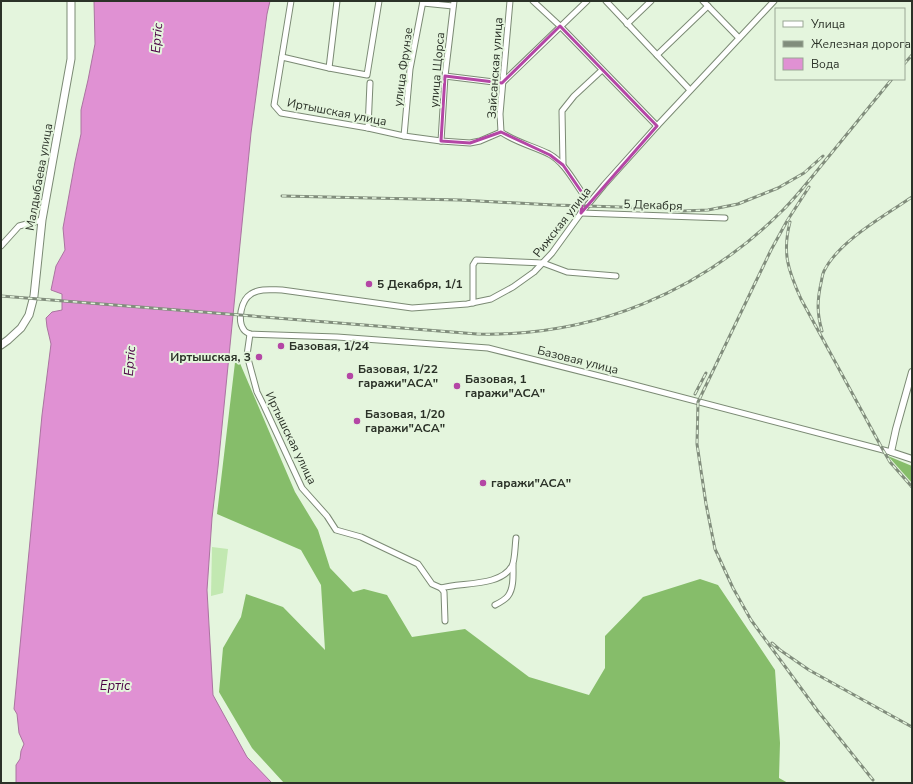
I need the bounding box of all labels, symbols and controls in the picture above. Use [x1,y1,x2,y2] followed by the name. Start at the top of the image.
[775,8,905,80] legend
[810,16,845,32] text: Улица
[483,17,507,119] street label: Зайсанская улица
[147,21,167,54] water label: Ертіс
[390,27,416,107] street label: улица Фрунзе
[426,32,448,108] street label: улица Щорса
[811,36,911,52] text: Железная дорога
[811,56,839,72] text: Вода
[286,94,388,130] street label: Иртышская улица
[22,122,56,232] street label: Малдыбаева улица
[529,183,595,261] street label: Рижская улица
[623,196,683,214] street label: 5 Декабря
[377,276,463,292] place label: 5 Декабря, 1/1
[364,279,374,289] marker: 5 Декабря, 1/1
[289,338,369,354] place label: Базовая, 1/24
[276,341,286,351] marker: Базовая, 1/24
[536,342,620,378] street label: Базовая улица
[120,344,140,377] water label: Ертіс
[170,349,251,365] place label: Иртышская, 3
[254,352,264,362] marker: Иртышская, 3
[358,361,438,391] place label: Базовая, 1/22 гаражи"ACА"
[345,371,355,381] marker: Базовая, 1/22 гаражи"ACА"
[465,371,545,401] place label: Базовая, 1 гаражи"ACА"
[452,381,462,391] marker: Базовая, 1 гаражи"ACА"
[262,389,320,487] street label: Иртышская улица
[365,406,445,436] place label: Базовая, 1/20 гаражи"ACА"
[352,416,362,426] marker: Базовая, 1/20 гаражи"ACА"
[491,475,571,491] place label: гаражи"ACА"
[478,478,488,488] marker: гаражи"ACА"
[100,677,131,695] water label: Ертіс

